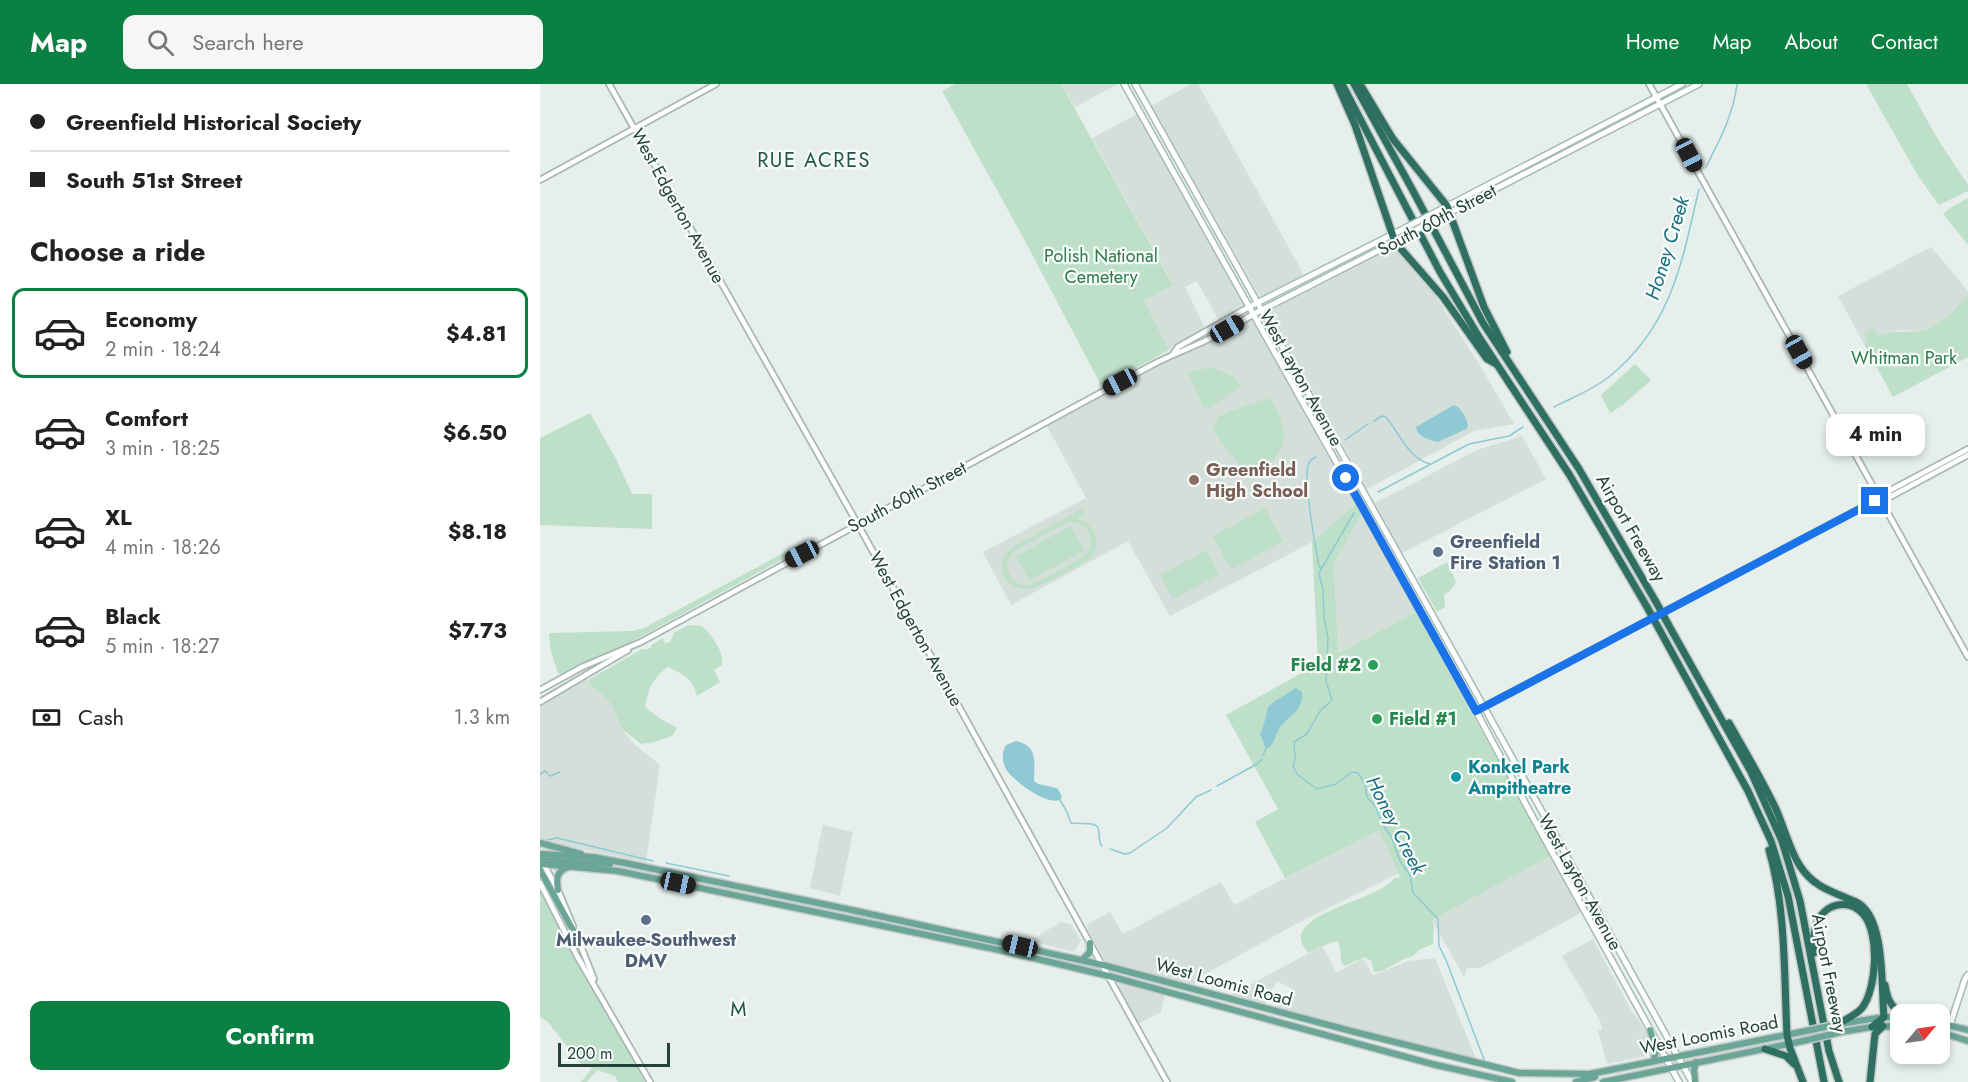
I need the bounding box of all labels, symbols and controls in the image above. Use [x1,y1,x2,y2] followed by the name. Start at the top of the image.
[123,15,543,69] search box
[30,22,87,63] text: Map
[144,26,177,59] icon: search
[192,26,304,58] text: Search here
[1626,27,1679,57] text: Home
[1712,27,1752,57] text: Map
[1785,27,1838,57] text: About
[1871,27,1938,57] text: Contact
[66,106,361,138] text: Greenfield Historical Society
[625,124,731,288] street label: West Edgerton Avenue
[1673,135,1705,175] car
[757,146,871,175] district label: RUE ACRES
[66,164,242,196] text: South 51st Street
[1373,177,1502,262] street label: South 60th Street
[1638,191,1697,304] water label: Honey Creek
[30,232,205,271] text: Choose a ride
[1044,243,1158,290] park label: Polish National Cemetery
[105,303,197,335] text: Economy
[1253,305,1349,451] street label: West Layton Avenue
[33,306,87,360] icon: car
[1207,312,1247,346] car
[446,317,507,349] text: $4.81
[1782,332,1816,372] car
[105,335,221,364] text: 2 min · 18:24
[1851,345,1957,371] park label: Whitman Park
[1100,366,1140,398] car
[105,402,188,434] text: Comfort
[33,405,87,459] icon: car
[1826,414,1924,456] callout: 4 min
[443,416,507,448] text: $6.50
[1849,420,1902,449] text: 4 min
[105,434,220,463] text: 3 min · 18:25
[843,454,972,539] street label: South 60th Street
[1206,457,1308,504] place label: Greenfield High School
[1332,464,1359,491] route start
[1590,469,1672,587] street label: Airport Freeway
[1187,473,1201,487] marker: Greenfield High School
[1861,487,1888,514] route end
[105,501,132,533] text: XL
[33,504,87,558] icon: car
[448,515,507,547] text: $8.18
[1450,529,1561,576] place label: Greenfield Fire Station 1
[105,533,221,562] text: 4 min · 18:26
[782,538,822,570] car
[1431,545,1445,559] marker: Greenfield Fire Station 1
[863,547,969,711] street label: West Edgerton Avenue
[105,600,161,632] text: Black
[33,603,87,657] icon: car
[448,614,507,646] text: $7.73
[105,632,219,661] text: 5 min · 18:27
[1291,652,1361,678] place label: Field #2
[1366,658,1380,672] marker: Field #2
[30,701,63,734] icon: cash
[78,701,124,733] text: Cash
[454,703,510,732] text: 1.3 km
[1389,706,1457,732] place label: Field #1
[1370,712,1384,726] marker: Field #1
[1467,754,1571,801] place label: Konkel Park Ampitheatre
[1449,770,1463,784] marker: Konkel Park Ampitheatre
[1358,771,1433,881] water label: Honey Creek
[1532,809,1628,955] street label: West Layton Avenue
[659,870,697,896] car
[1805,911,1853,1035] street label: Airport Freeway
[639,913,653,927] marker: Milwaukee-Southwest DMV
[556,927,736,974] place label: Milwaukee-Southwest DMV
[1000,933,1040,959] car
[1153,951,1295,1013] street label: West Loomis Road
[730,995,748,1024] district label: M
[30,1001,510,1070] button: Confirm
[1890,1004,1950,1064] north arrow
[1890,1004,1950,1064] map controls
[1638,1009,1780,1061] street label: West Loomis Road
[558,1040,670,1068] scale bar
[567,1042,613,1065] text: 200 m

